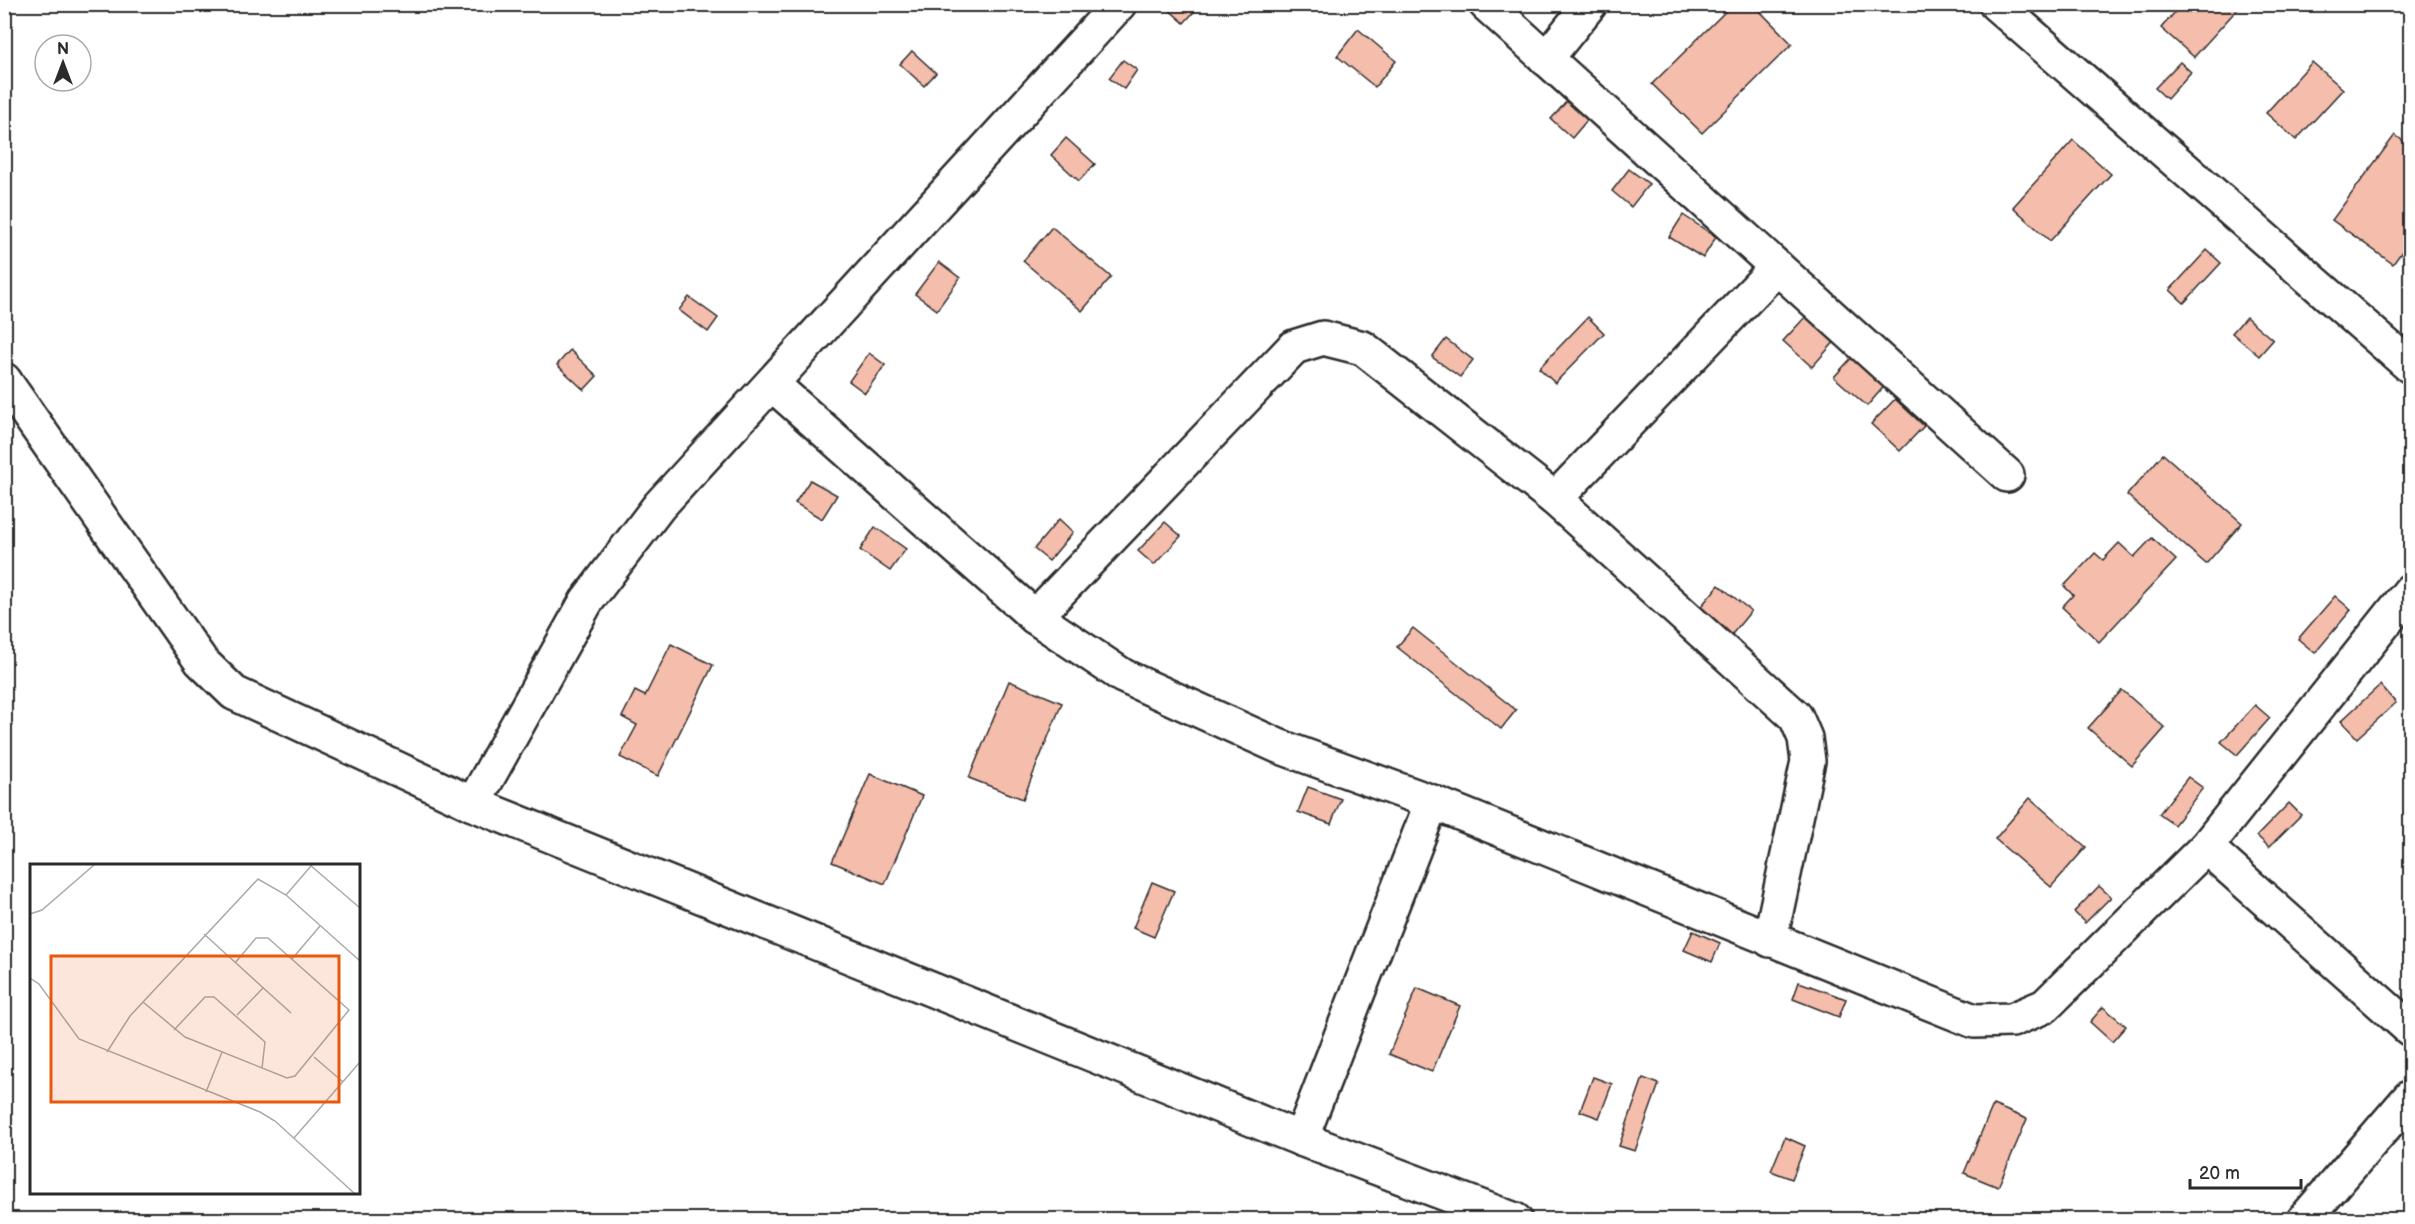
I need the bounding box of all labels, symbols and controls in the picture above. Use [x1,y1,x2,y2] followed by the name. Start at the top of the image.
[33,33,93,93] north arrow
[57,40,69,59] text: N
[30,864,360,1194] inset map
[2190,1152,2301,1190] scale bar
[2199,1163,2240,1184] text: 20 m

